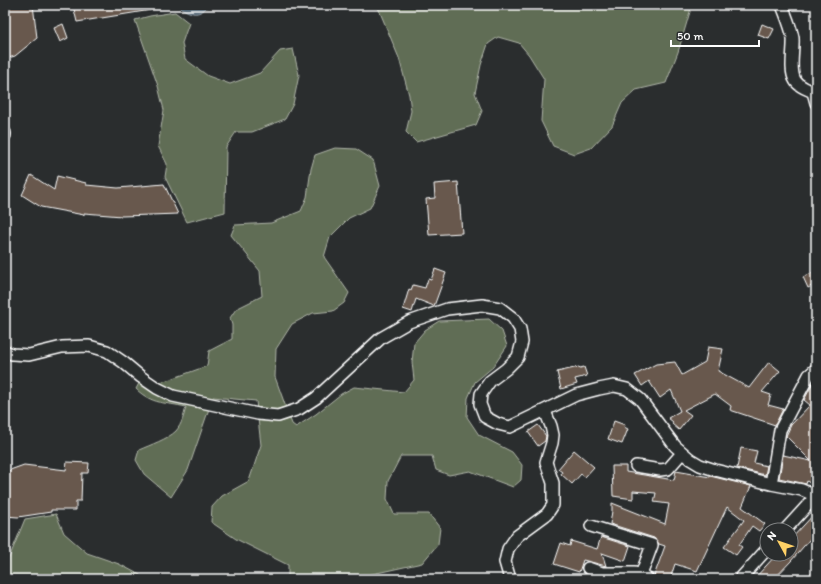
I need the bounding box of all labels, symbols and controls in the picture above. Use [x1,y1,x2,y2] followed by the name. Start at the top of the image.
[671,22,759,48] scale bar
[677,29,703,43] text: 50 m
[759,522,799,562] north arrow
[764,529,779,543] text: N

